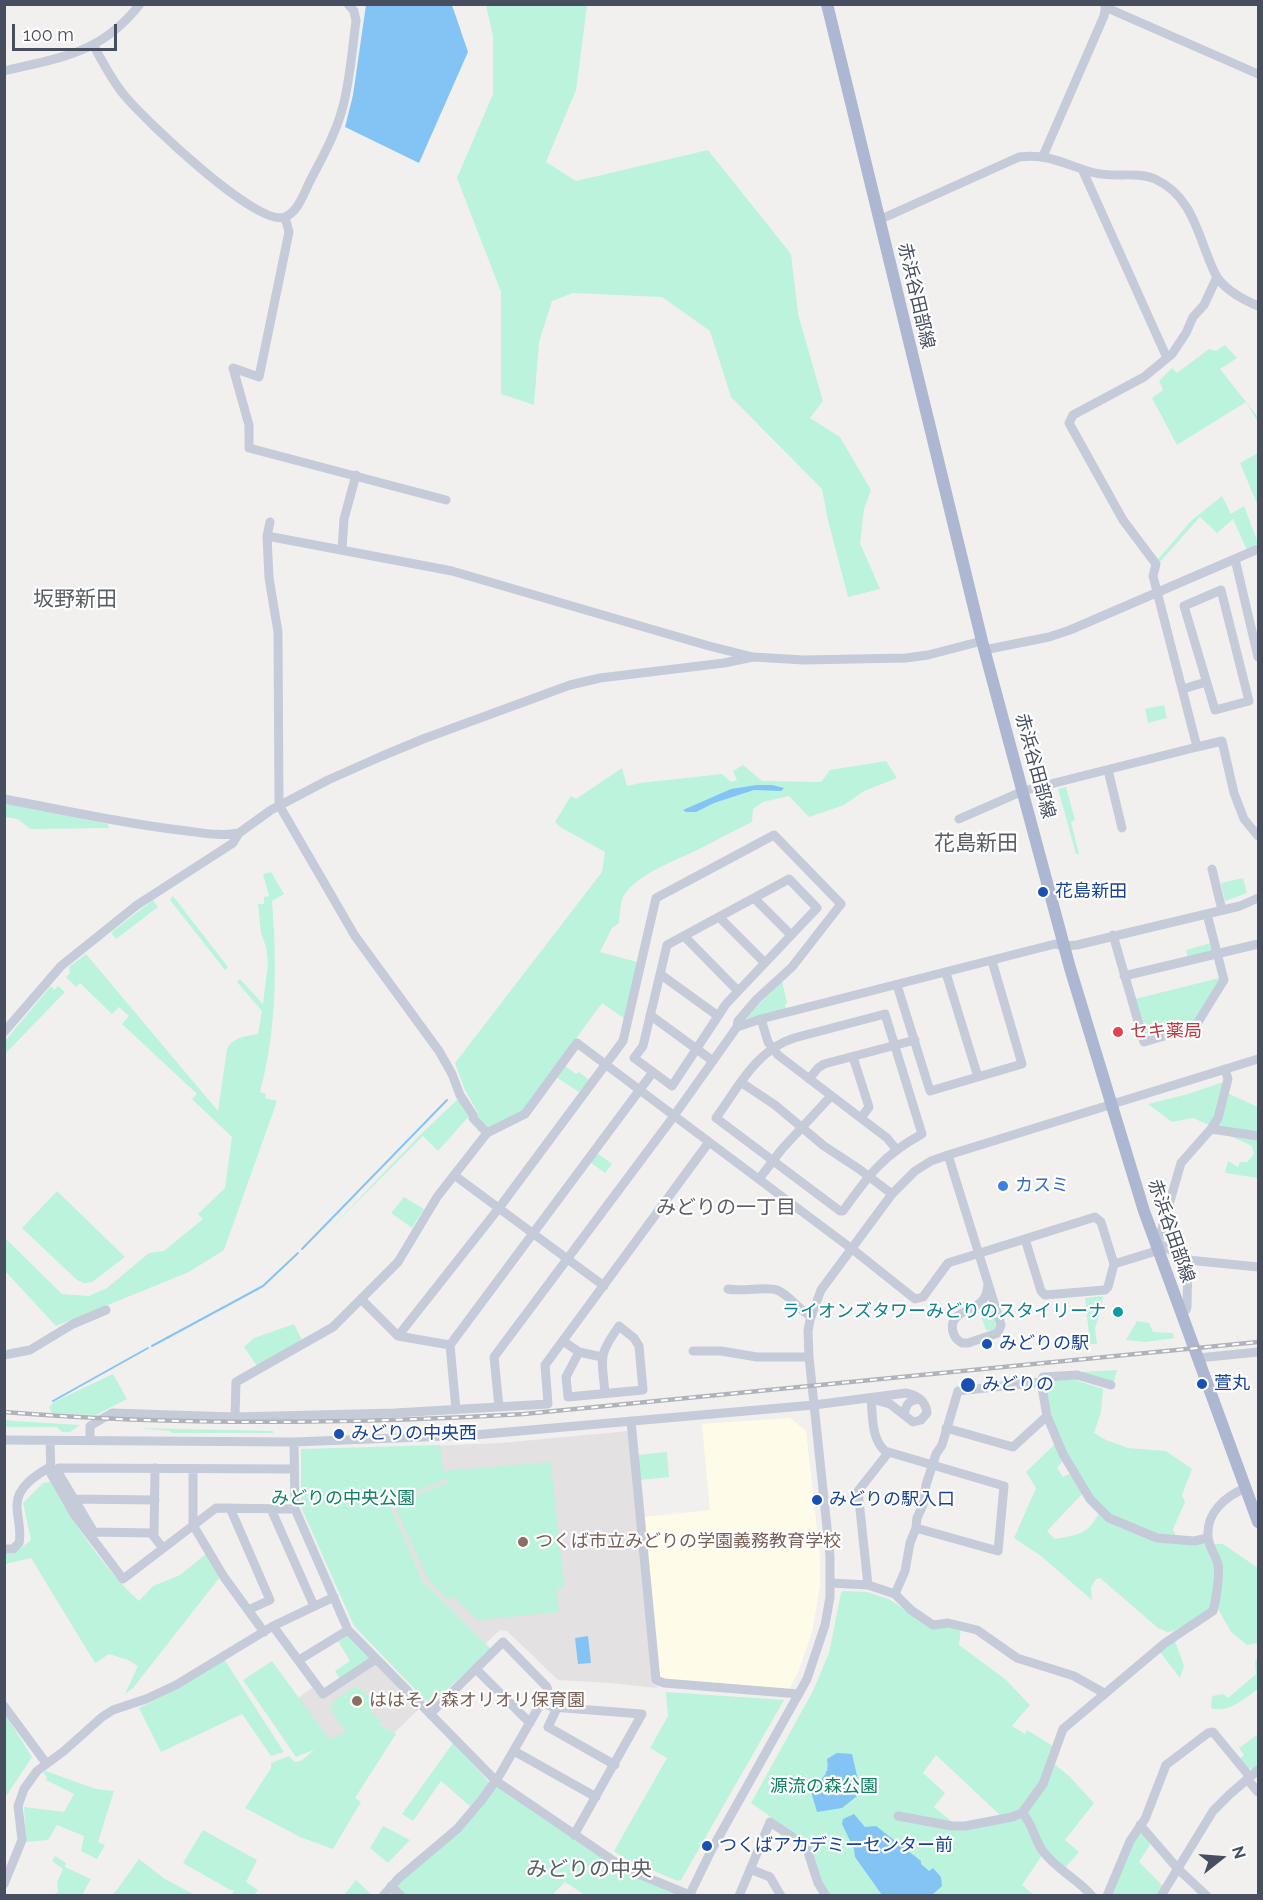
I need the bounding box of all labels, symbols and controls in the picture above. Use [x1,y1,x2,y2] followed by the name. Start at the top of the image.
[15,12,120,50] scale bar
[23,24,74,45] text: 100 m
[893,241,939,351] street label: 赤浜谷田部線
[33,587,117,613] district label: 坂野新田
[1011,711,1059,821] street label: 赤浜谷田部線
[934,831,1018,857] district label: 花島新田
[1055,881,1127,903] place label: 花島新田
[1036,885,1050,899] marker: 花島新田
[1130,1021,1202,1043] place label: セキ薬局
[1111,1025,1125,1039] marker: セキ薬局
[1015,1175,1069,1197] place label: カスミ
[1143,1176,1199,1286] street label: 赤浜谷田部線
[996,1179,1010,1193] marker: カスミ
[656,1196,796,1220] district label: みどりの一丁目
[782,1301,1106,1323] place label: ライオンズタワーみどりのスタイリーナ
[1111,1305,1125,1319] marker: ライオンズタワーみどりのスタイリーナ
[999,1333,1089,1355] place label: みどりの駅
[980,1337,994,1351] marker: みどりの駅
[1214,1373,1250,1395] place label: 萱丸
[982,1374,1054,1396] place label: みどりの
[959,1376,977,1394] marker: みどりの
[1195,1377,1209,1391] marker: 萱丸
[351,1423,477,1445] place label: みどりの中央西
[332,1427,346,1441] marker: みどりの中央西
[271,1488,415,1510] park label: みどりの中央公園
[829,1489,955,1511] place label: みどりの駅入口
[810,1493,824,1507] marker: みどりの駅入口
[535,1531,841,1553] place label: つくば市立みどりの学園義務教育学校
[516,1535,530,1549] marker: つくば市立みどりの学園義務教育学校
[369,1690,585,1712] place label: ははそノ森オリオリ保育園
[350,1694,364,1708] marker: ははそノ森オリオリ保育園
[770,1776,878,1798] park label: 源流の森公園
[1191,1828,1251,1888] north arrow
[719,1835,953,1857] place label: つくばアカデミーセンター前
[700,1839,714,1853] marker: つくばアカデミーセンター前
[1228,1844,1250,1861] text: N
[526,1857,652,1883] district label: みどりの中央

